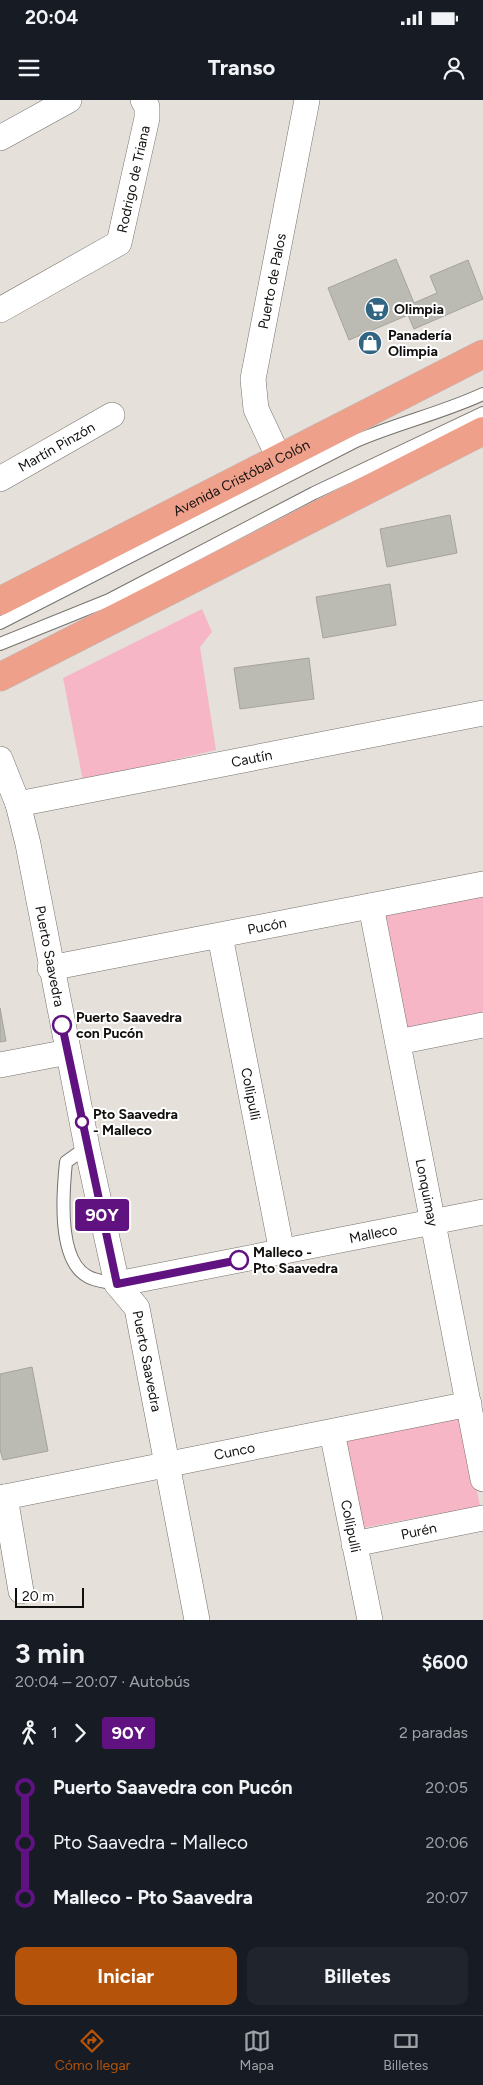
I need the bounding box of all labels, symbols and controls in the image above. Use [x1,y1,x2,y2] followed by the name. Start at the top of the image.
[25,6,78,29] text: 20:04
[15,54,43,82] icon: menu
[208,54,275,81] text: Transo
[440,54,468,82] icon: person
[114,124,154,234] street label: Rodrigo de Triana
[255,232,290,331] street label: Puerto de Palos
[364,296,390,322] supermarket icon: Olimpia
[394,301,444,318] place label: Olimpia
[388,327,452,360] place label: Panadería Olimpia
[357,330,383,356] shop icon: Panadería Olimpia
[15,418,98,476] street label: Martín Pinzón
[170,436,313,520] street label: Avenida Cristóbal Colón
[230,746,274,771] street label: Cautín
[31,904,68,1008] street label: Puerto Saavedra
[246,914,288,938] street label: Pucón
[76,1009,182,1042] place label: Puerto Saavedra con Pucón
[52,1015,72,1035] marker: Puerto Saavedra con Pucón
[237,1066,264,1122] street label: Collipulli
[93,1106,178,1139] place label: Pto Saavedra - Malleco
[75,1115,89,1129] marker: Pto Saavedra - Malleco
[412,1157,442,1229] street label: Lonquimay
[73,1199,131,1231] line badge: 90Y
[85,1204,119,1226] text: 90Y
[348,1221,399,1247] street label: Malleco
[253,1244,338,1277] place label: Malleco - Pto Saavedra
[229,1250,249,1270] marker: Malleco - Pto Saavedra
[129,1309,165,1413] street label: Puerto Saavedra
[212,1439,256,1464] street label: Cunco
[337,1498,364,1554] street label: Collipulli
[399,1520,438,1543] street label: Purén
[15,1585,84,1608] scale bar
[22,1588,54,1605] text: 20 m
[15,1636,85,1670] text: 3 min
[422,1651,468,1674] text: $600
[15,1672,190,1691] text: 20:04 – 20:07 · Autobús
[15,1719,43,1747] icon: walk
[66,1719,94,1747] icon: forward
[112,1722,145,1744] text: 90Y
[51,1723,58,1742] text: 1
[399,1723,468,1742] text: 2 paradas
[53,1776,293,1799] text: Puerto Saavedra con Pucón
[425,1778,468,1797] text: 20:05
[53,1831,248,1854] text: Pto Saavedra - Malleco
[425,1833,468,1852] text: 20:06
[53,1886,253,1909] text: Malleco - Pto Saavedra
[426,1888,468,1907] text: 20:07
[15,1947,237,2005] button: Iniciar
[247,1947,468,2005] button: Billetes
[55,2027,130,2074] tab: Cómo llegar
[240,2027,274,2074] tab: Mapa
[383,2027,428,2074] tab: Billetes

